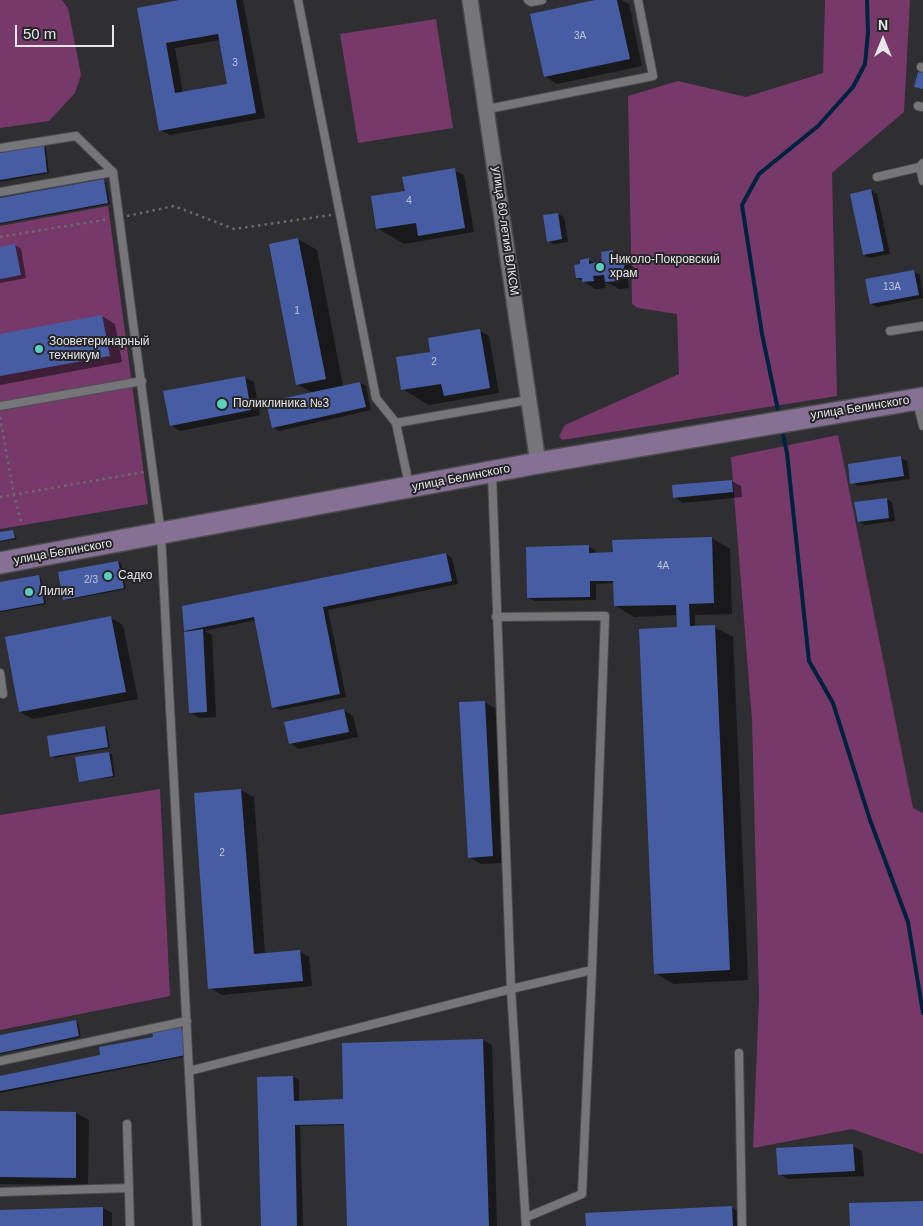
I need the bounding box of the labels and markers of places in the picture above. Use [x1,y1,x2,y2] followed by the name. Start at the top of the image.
[610,253,720,281] place label: Николо-Покровский храм
[594,261,606,273] marker: Николо-Покровский храм
[49,335,149,363] place label: Зооветеринарный техникум
[33,343,45,355] marker: Зооветеринарный техникум
[215,397,229,411] marker: Поликлиника №3
[233,397,329,411] place label: Поликлиника №3
[118,569,153,583] place label: Садко
[102,570,114,582] marker: Садко
[39,585,74,599] place label: Лилия
[23,586,35,598] marker: Лилия

